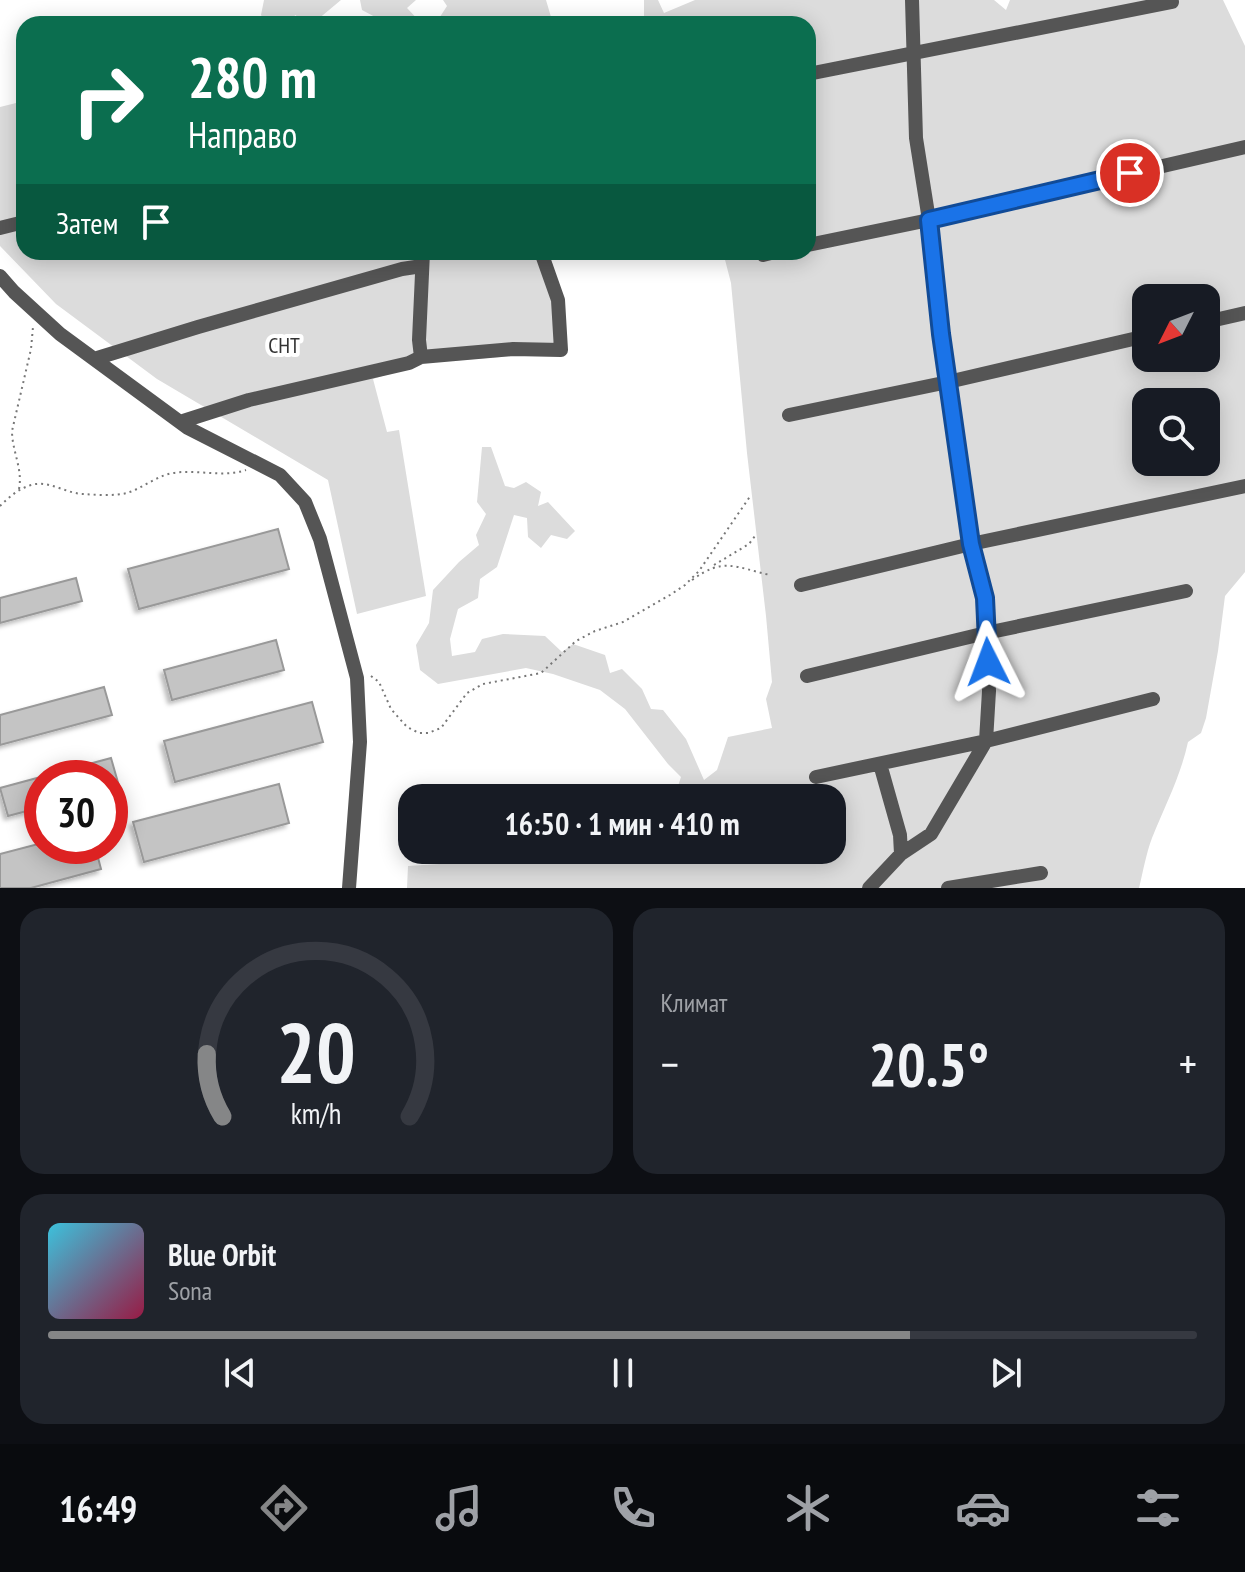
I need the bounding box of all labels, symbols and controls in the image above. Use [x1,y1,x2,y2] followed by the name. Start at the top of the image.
[188,41,317,113] text: 280 m
[56,48,160,152] icon: right
[188,111,297,158] text: Направо
[1096,139,1164,207] pin
[1108,151,1152,195] icon: arrive
[134,200,178,244] icon: arrive
[56,203,118,242] text: Затем
[1132,284,1220,372] north arrow
[1132,284,1220,476] map controls
[268,331,300,359] park label: СНТ
[1132,388,1220,476] button: search
[946,620,1030,704] position arrow
[24,760,128,864] speed limit sign: 30
[504,804,740,843] text: 16:50 · 1 мин · 410 m
[661,986,727,1019] text: Климат
[276,998,356,1106] text: 20
[868,1025,989,1103] text: 20.5°
[661,1035,679,1092] text: −
[1179,1035,1197,1092] text: +
[291,1095,342,1132] text: km/h
[168,1235,276,1274] text: Blue Orbit
[168,1274,212,1307] text: Sona
[218,1351,262,1395] icon: previous
[601,1351,645,1395] icon: pause
[984,1351,1028,1395] icon: next
[256,1480,312,1536] icon: directions
[431,1480,487,1536] icon: music
[605,1480,661,1536] icon: phone
[780,1480,836,1536] icon: climate
[955,1480,1011,1536] icon: car
[1130,1480,1186,1536] icon: filters
[59,1485,137,1532] text: 16:49

